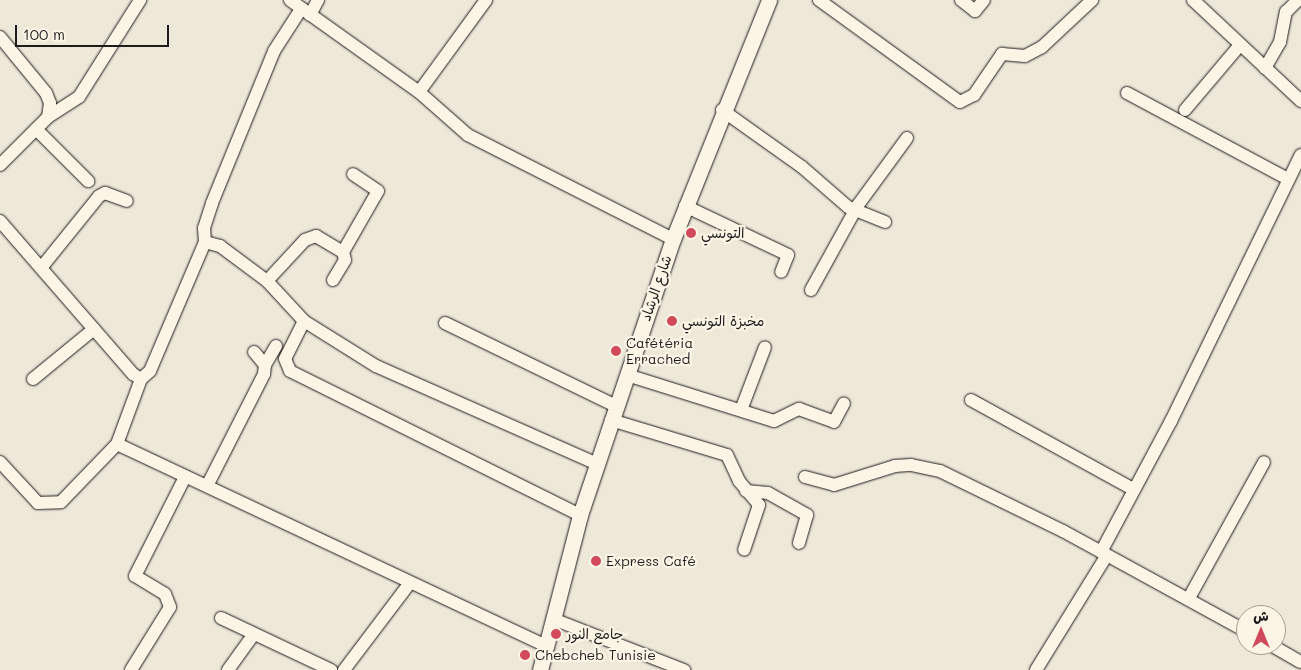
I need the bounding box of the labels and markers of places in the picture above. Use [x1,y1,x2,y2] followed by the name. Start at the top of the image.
[701,225,744,241] place label: التونسي
[685,227,697,239] marker: التونسي
[682,313,764,329] place label: مخبزة التونسي
[666,315,678,327] marker: مخبزة التونسي
[626,335,693,368] place label: Cafétéria Errached
[610,345,622,357] marker: Cafétéria Errached
[606,553,696,569] place label: Express Café
[590,555,602,567] marker: Express Café
[566,626,623,642] place label: جامع النور
[550,628,562,640] marker: جامع النور
[535,647,656,663] place label: Chebcheb Tunisie
[519,649,531,661] marker: Chebcheb Tunisie

